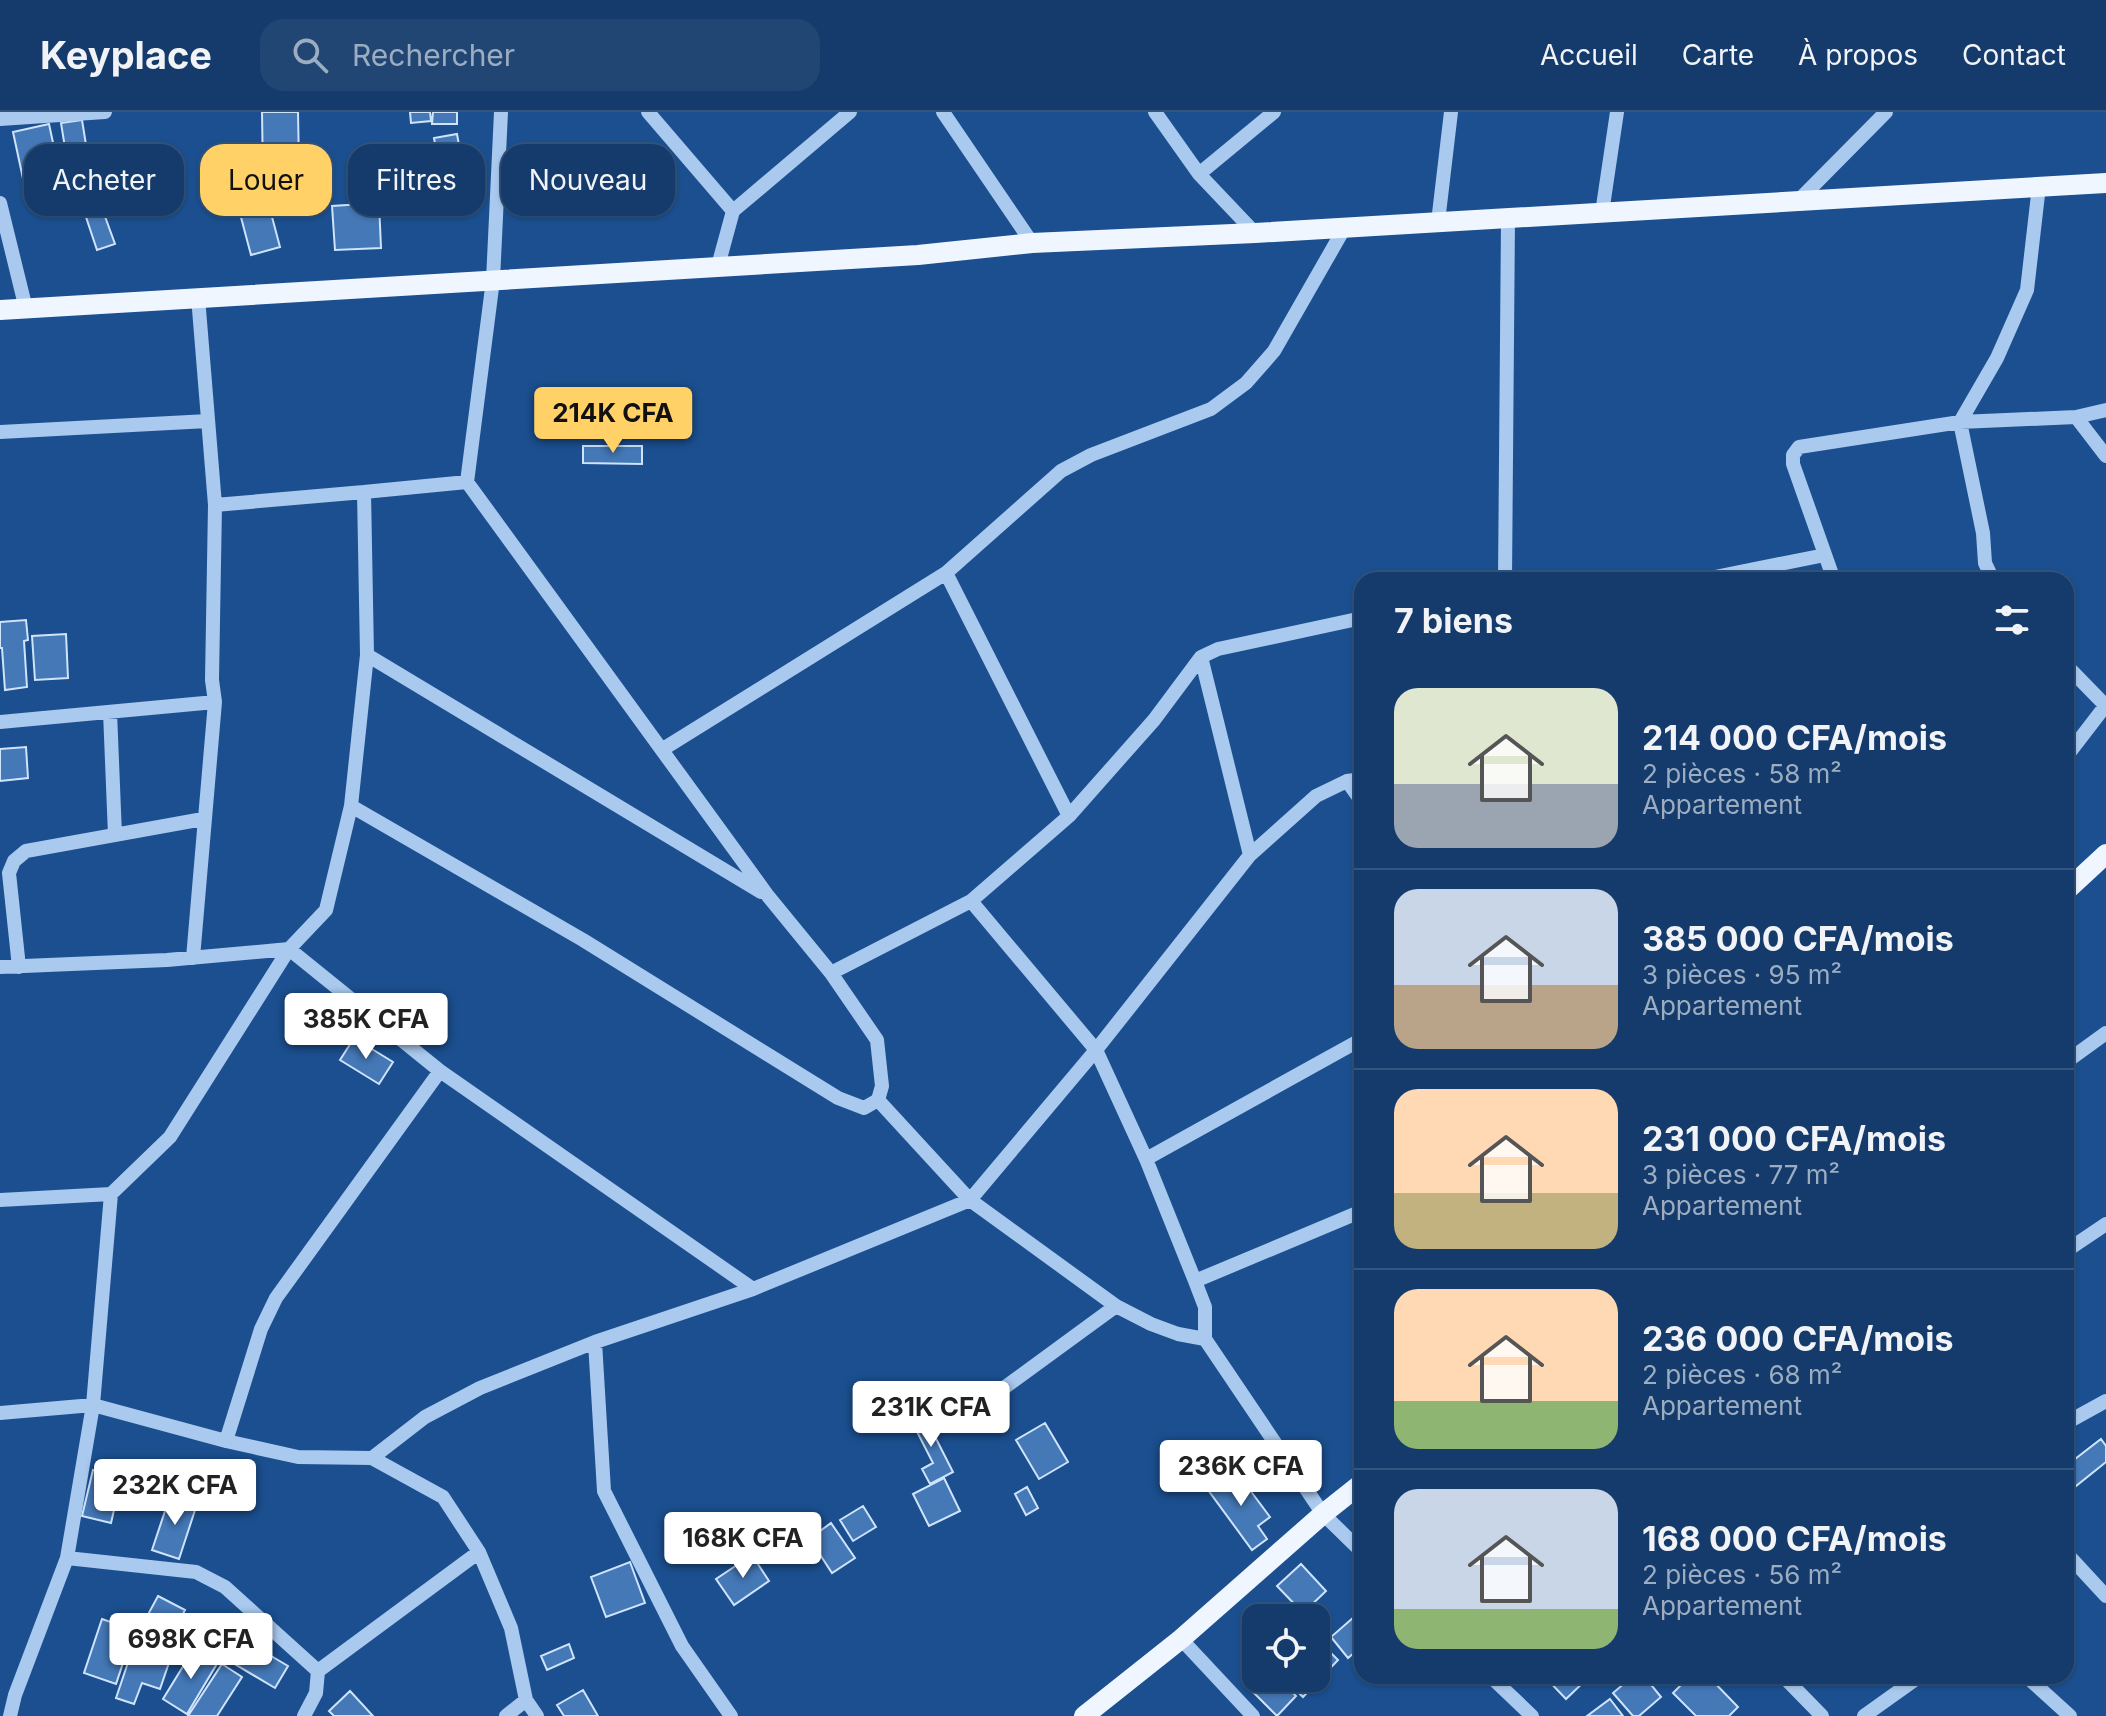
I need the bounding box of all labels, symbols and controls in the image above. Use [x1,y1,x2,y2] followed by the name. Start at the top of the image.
[260,19,820,91] search box
[40,32,212,78] text: Keyplace
[288,33,332,77] icon: search
[352,37,515,73] text: Rechercher
[1540,38,1638,72] text: Accueil
[1682,38,1754,72] text: Carte
[1798,38,1918,72] text: À propos
[1962,38,2066,72] text: Contact
[24,144,184,216] chip: Acheter
[200,144,332,216] chip: Louer
[348,144,485,216] chip: Filtres
[501,144,675,216] chip: Nouveau
[530,387,696,455] pin: 214K CFA
[552,397,674,428] text: 214K CFA
[1990,598,2034,642] icon: filters
[1394,600,1513,641] text: 7 biens
[1642,717,1947,758] text: 214 000 CFA/mois
[1458,720,1554,816] icon: home
[1642,758,1842,789] text: 2 pièces · 58 m²
[1642,789,1802,820] text: Appartement
[1642,918,1954,959] text: 385 000 CFA/mois
[1458,921,1554,1017] icon: home
[1642,959,1842,990] text: 3 pièces · 95 m²
[1642,990,1802,1021] text: Appartement
[283,993,449,1061] pin: 385K CFA
[303,1003,429,1034] text: 385K CFA
[1642,1118,1946,1159] text: 231 000 CFA/mois
[1458,1121,1554,1217] icon: home
[1642,1159,1840,1190] text: 3 pièces · 77 m²
[1642,1190,1802,1221] text: Appartement
[1642,1318,1953,1359] text: 236 000 CFA/mois
[1458,1321,1554,1417] icon: home
[1642,1359,1842,1390] text: 2 pièces · 68 m²
[848,1381,1014,1449] pin: 231K CFA
[1642,1390,1802,1421] text: Appartement
[871,1391,991,1422] text: 231K CFA
[1158,1440,1324,1508] pin: 236K CFA
[1178,1450,1304,1481] text: 236K CFA
[92,1459,258,1527] pin: 232K CFA
[112,1469,238,1500] text: 232K CFA
[660,1512,826,1580] pin: 168K CFA
[1642,1518,1947,1559] text: 168 000 CFA/mois
[1458,1521,1554,1617] icon: home
[682,1522,804,1553] text: 168K CFA
[1642,1559,1842,1590] text: 2 pièces · 56 m²
[1642,1590,1802,1621] text: Appartement
[1242,1604,1330,1692] map controls
[1242,1604,1330,1692] button: locate
[108,1613,274,1681] pin: 698K CFA
[127,1623,255,1654] text: 698K CFA

